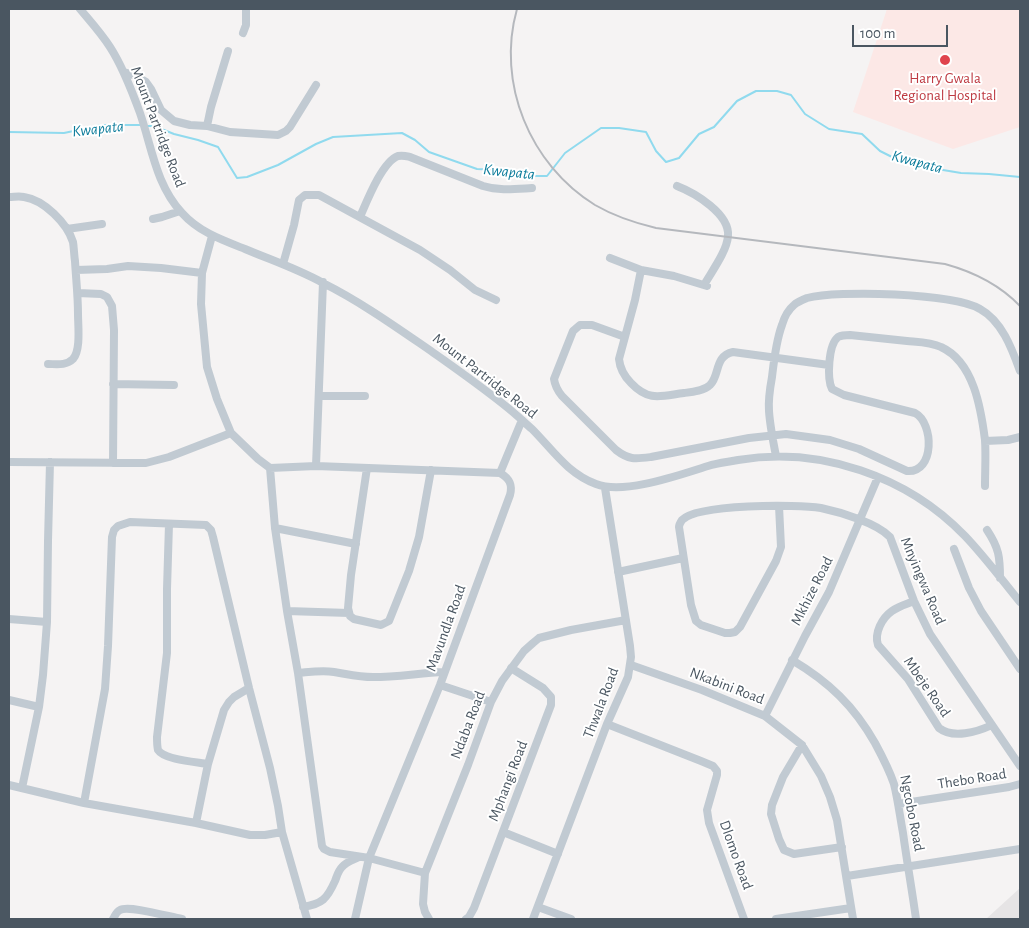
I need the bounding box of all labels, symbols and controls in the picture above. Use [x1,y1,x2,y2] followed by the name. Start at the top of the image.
[854,15,950,47] scale bar
[860,26,895,41] text: 100 m
[938,53,952,67] marker: Harry Gwala Regional Hospital
[127,64,189,190] street label: Mount Partridge Road
[893,69,997,104] place label: Harry Gwala Regional Hospital
[71,117,125,141] water label: Kwapata
[890,146,944,178] water label: Kwapata
[482,160,536,184] water label: Kwapata
[429,330,541,422] street label: Mount Partridge Road
[896,535,950,627] street label: Mnyingwa Road
[787,553,837,629] street label: Mkhize Road
[422,582,470,674] street label: Mavundla Road
[900,653,954,721] street label: Mbeje Road
[687,663,767,709] street label: Nkabini Road
[579,665,623,741] street label: Thwala Road
[447,688,489,762] street label: Ndaba Road
[484,738,532,824] street label: Mphangi Road
[936,765,1008,793] street label: Thebo Road
[896,773,928,853] street label: Ngcobo Road
[715,818,757,892] street label: Dlomo Road

